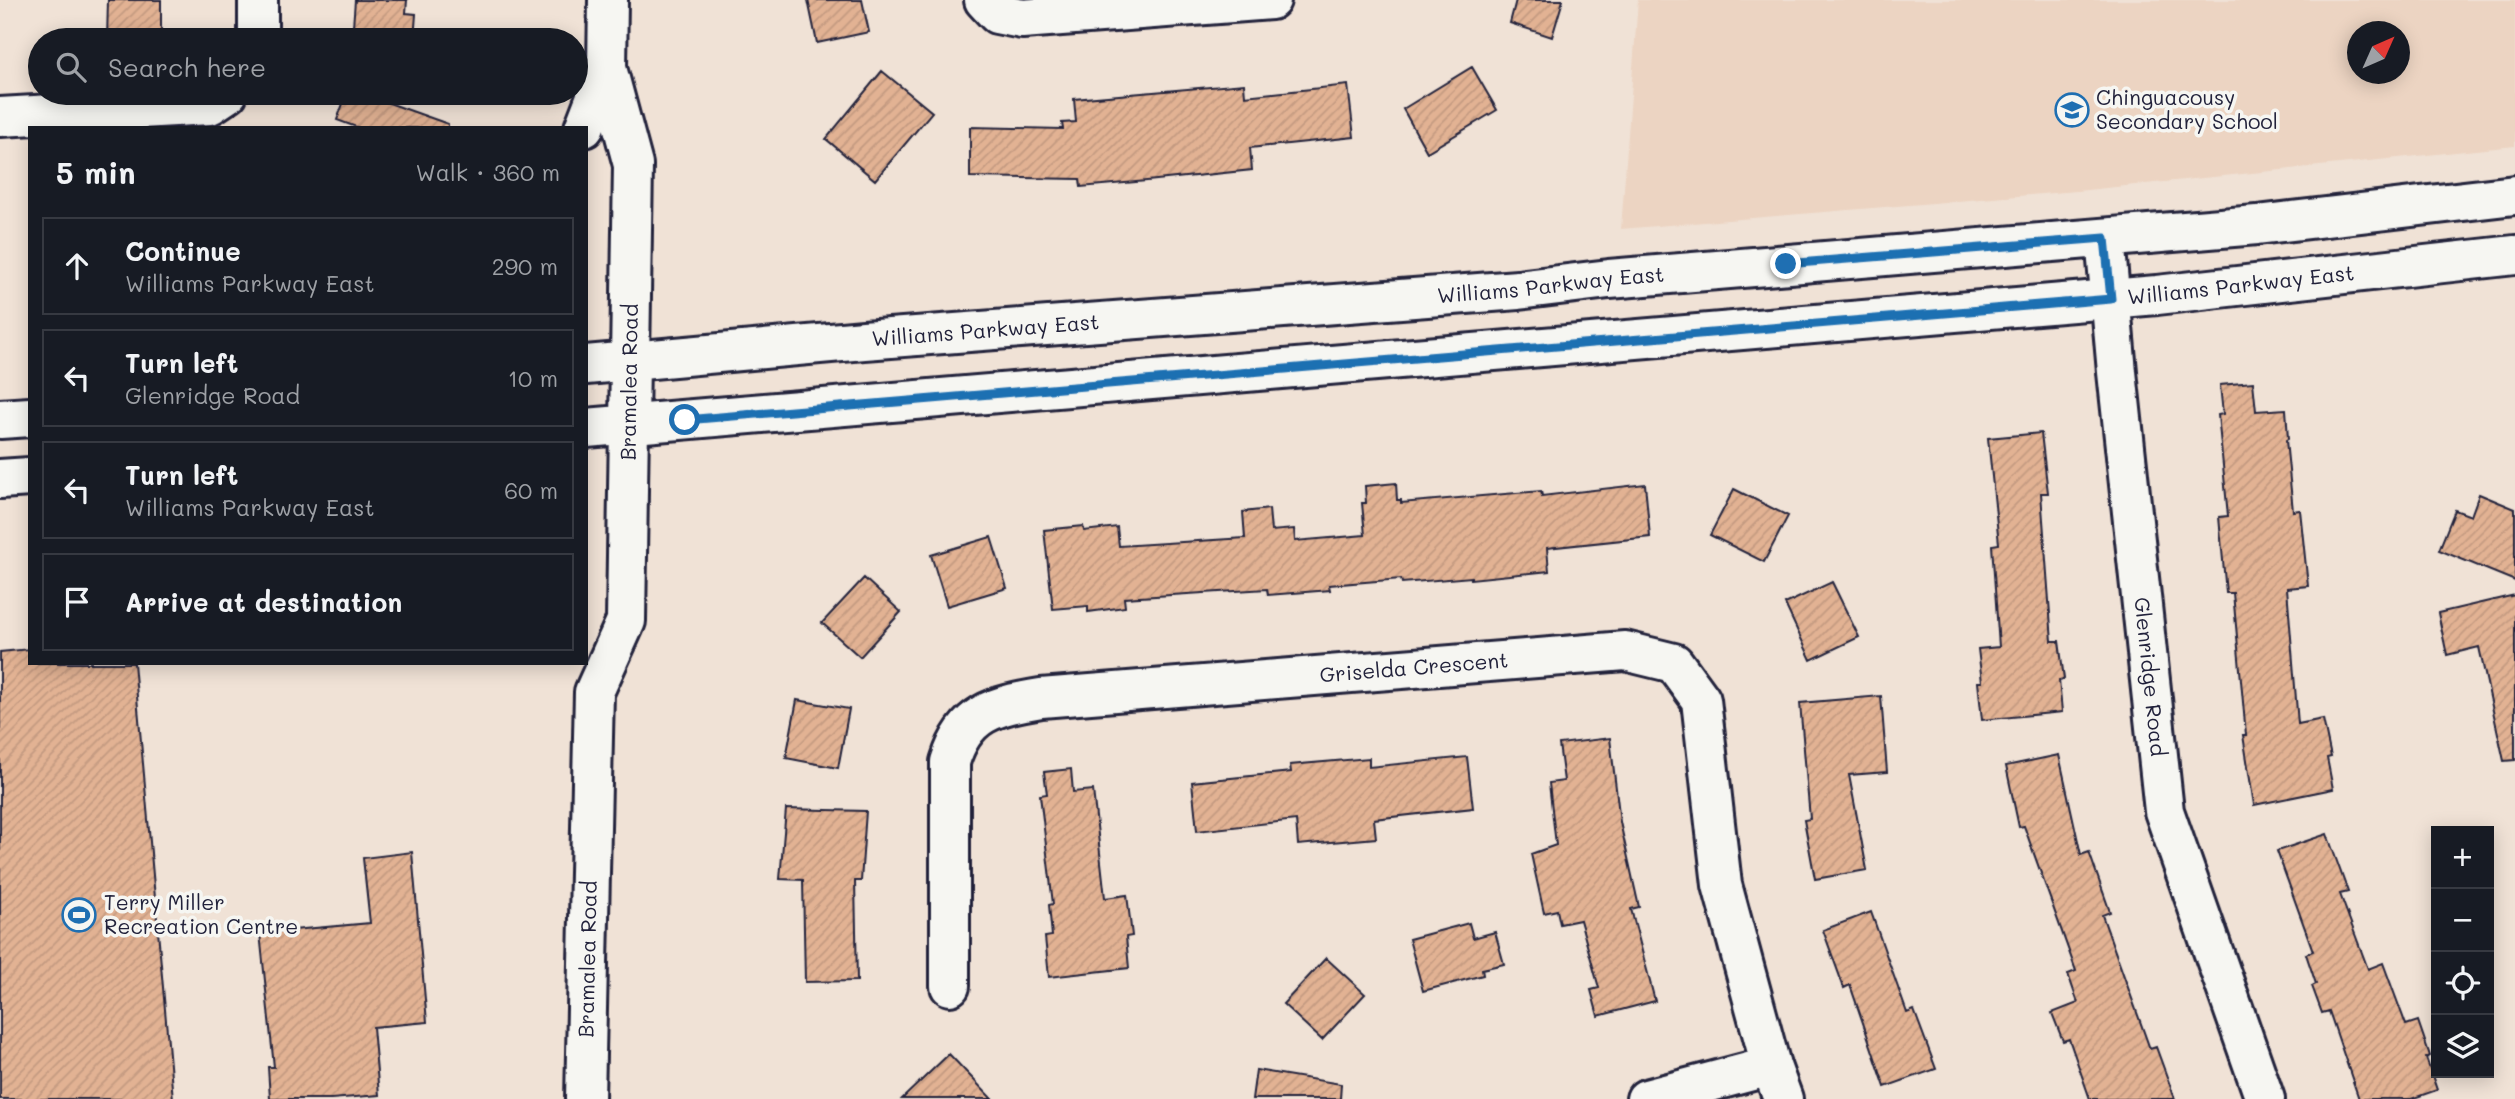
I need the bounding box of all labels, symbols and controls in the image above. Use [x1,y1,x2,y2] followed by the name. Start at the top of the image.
[2347,21,2410,84] north arrow
[28,28,588,105] search box
[52,48,90,86] icon: search
[108,50,266,84] text: Search here
[2096,83,2278,134] place label: Chinguacousy Secondary School
[2053,91,2091,129] school or university icon: Chinguacousy Secondary School
[56,152,136,192] text: 5 min
[415,157,560,187] text: Walk · 360 m
[125,234,241,268] text: Continue
[58,247,96,285] icon: ahead
[1770,248,1801,279] route end
[492,251,558,281] text: 290 m
[2126,258,2356,309] street label: Williams Parkway East
[1436,259,1665,308] street label: Williams Parkway East
[125,268,375,298] text: Williams Parkway East
[613,303,643,461] street label: Bramalea Road
[871,307,1100,351] street label: Williams Parkway East
[125,346,238,380] text: Turn left
[58,359,96,397] icon: left
[508,363,558,393] text: 10 m
[125,380,300,410] text: Glenridge Road
[669,404,700,435] route start
[125,458,238,492] text: Turn left
[58,471,96,509] icon: left
[504,475,558,505] text: 60 m
[125,492,375,522] text: Williams Parkway East
[58,583,96,621] icon: arrive
[125,585,402,619] text: Arrive at destination
[2129,596,2173,758] street label: Glenridge Road
[1318,645,1509,688] street label: Griselda Crescent
[2431,826,2494,1078] map controls
[2431,826,2494,889] button: +
[571,880,602,1038] street label: Bramalea Road
[104,888,298,939] place label: Terry Miller Recreation Centre
[2431,889,2494,952] button: −
[60,896,98,934] sports icon: Terry Miller Recreation Centre
[2431,952,2494,1015] button: locate
[2431,1015,2494,1078] button: layers

